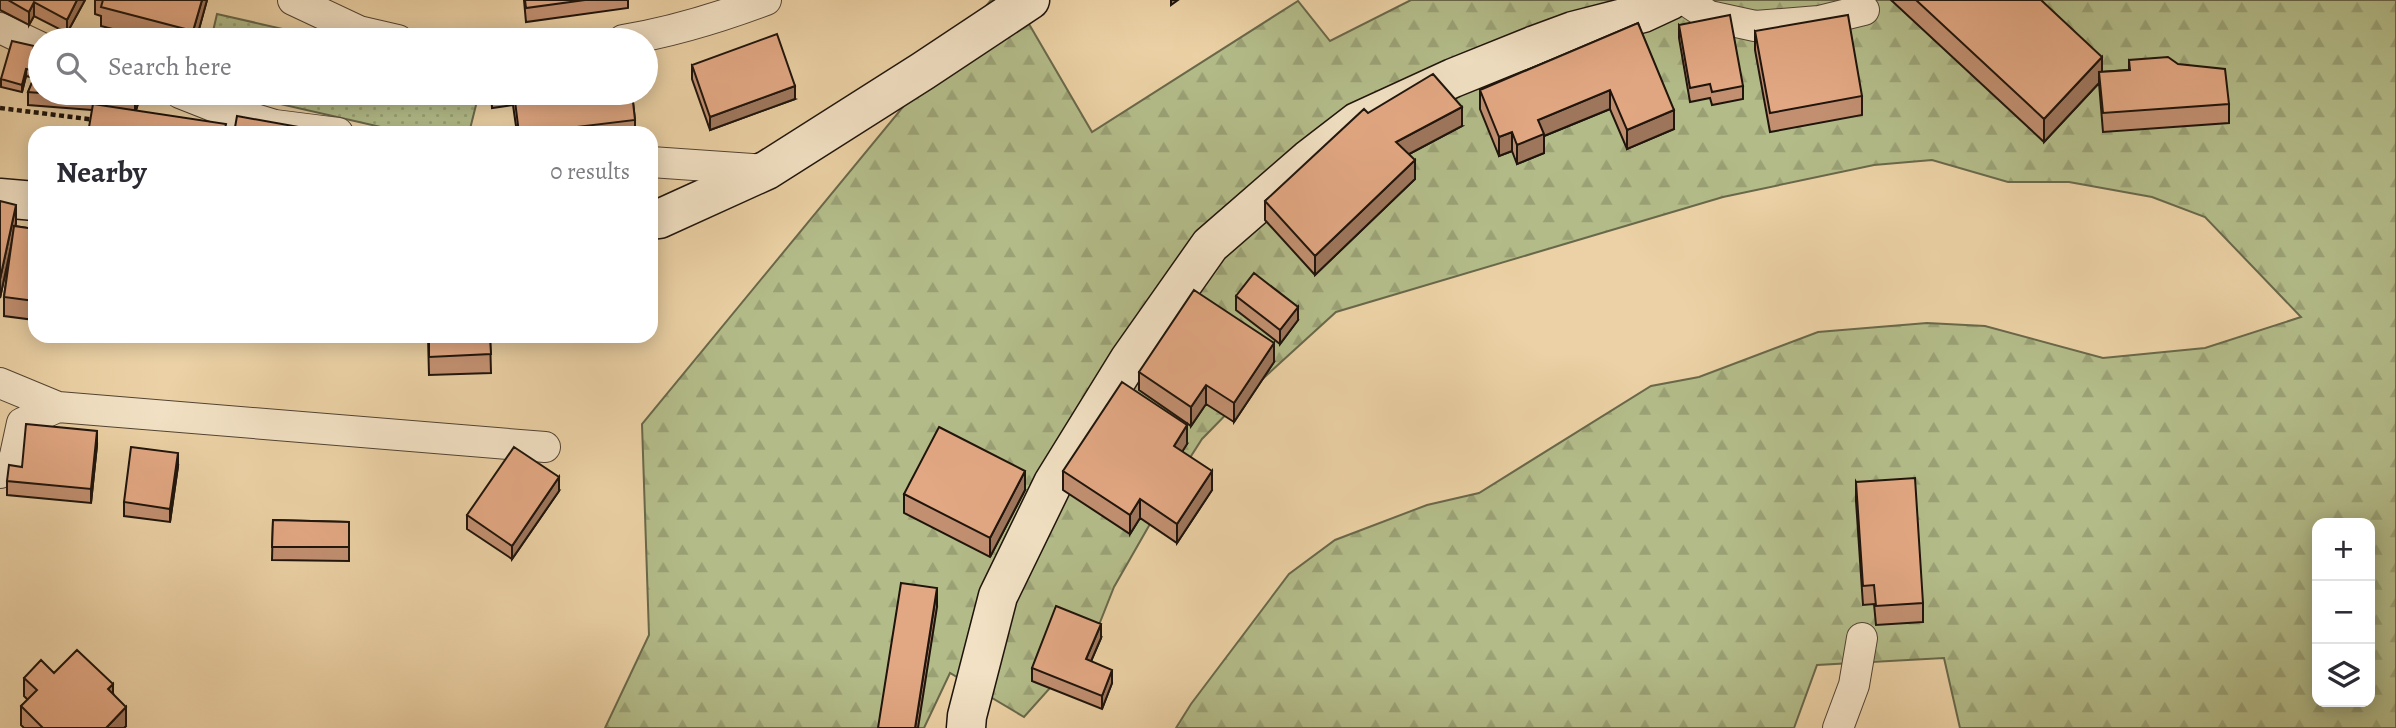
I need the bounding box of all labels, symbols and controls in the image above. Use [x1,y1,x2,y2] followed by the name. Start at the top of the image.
[28,28,658,105] search box
[52,48,90,86] icon: search
[108,49,232,84] text: Search here
[56,152,147,192] text: Nearby
[550,156,630,187] text: 0 results
[2312,518,2375,707] map controls
[2312,518,2375,581] button: +
[2312,581,2375,644] button: −
[2312,644,2375,707] button: layers

